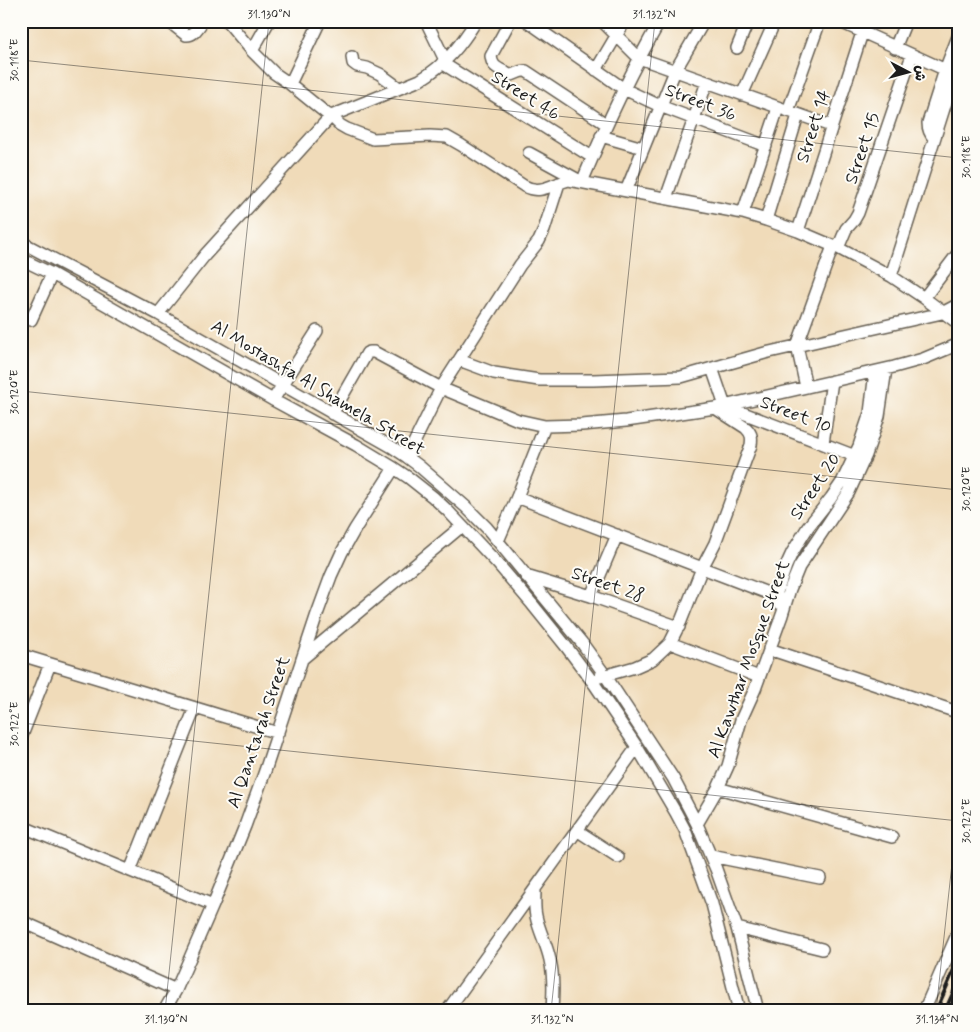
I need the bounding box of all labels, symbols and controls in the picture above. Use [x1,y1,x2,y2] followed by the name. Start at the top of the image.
[247,7,291,23] text: 31.130°N
[632,7,676,23] text: 31.132°N
[7,38,23,82] text: 30.118°E
[882,48,932,98] north arrow
[487,65,564,126] street label: Street 46
[910,65,930,82] text: ش
[662,78,740,127] street label: Street 36
[791,87,837,166] street label: Street 14
[840,109,886,187] street label: Street 15
[959,135,975,179] text: 30.118°E
[206,314,429,461] street label: Al Mostashfa Al Shamela Street
[7,369,23,415] text: 30.120°E
[756,390,835,440] street label: Street 10
[785,449,847,525] street label: Street 20
[959,466,975,512] text: 30.120°E
[702,557,796,762] street label: Al Kawthar Mosque Street
[568,561,647,609] street label: Street 28
[222,653,296,812] street label: Al Qantarah Street
[7,701,23,747] text: 30.122°E
[959,798,975,844] text: 30.122°E
[144,1012,188,1028] text: 31.130°N
[530,1012,574,1028] text: 31.132°N
[916,1012,958,1028] text: 31.134°N

